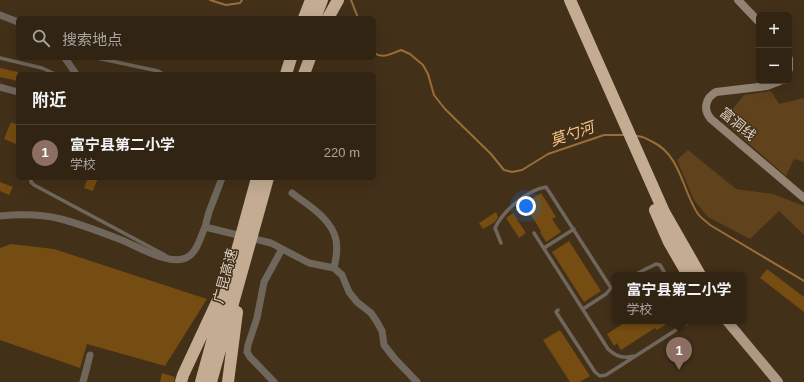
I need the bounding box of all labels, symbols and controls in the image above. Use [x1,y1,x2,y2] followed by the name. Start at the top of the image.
[756,12,792,84] map controls
[756,12,792,48] button: +
[16,16,376,60] search box
[30,27,52,49] icon: search
[62,31,122,48] text: 搜索地点
[756,48,792,84] button: −
[32,91,66,110] text: 附近
[717,104,759,144] street label: 富洞线
[548,117,599,149] water label: 莫勺河
[70,136,175,153] text: 富宁县第二小学
[41,145,49,160] text: 1
[324,145,360,160] text: 220 m
[70,157,96,172] text: 学校
[516,196,536,216] your location
[210,247,240,305] street label: 广昆高速
[612,272,746,324] popup
[626,281,732,298] text: 富宁县第二小学
[626,302,653,317] text: 学校
[666,337,692,370] pin: 1

